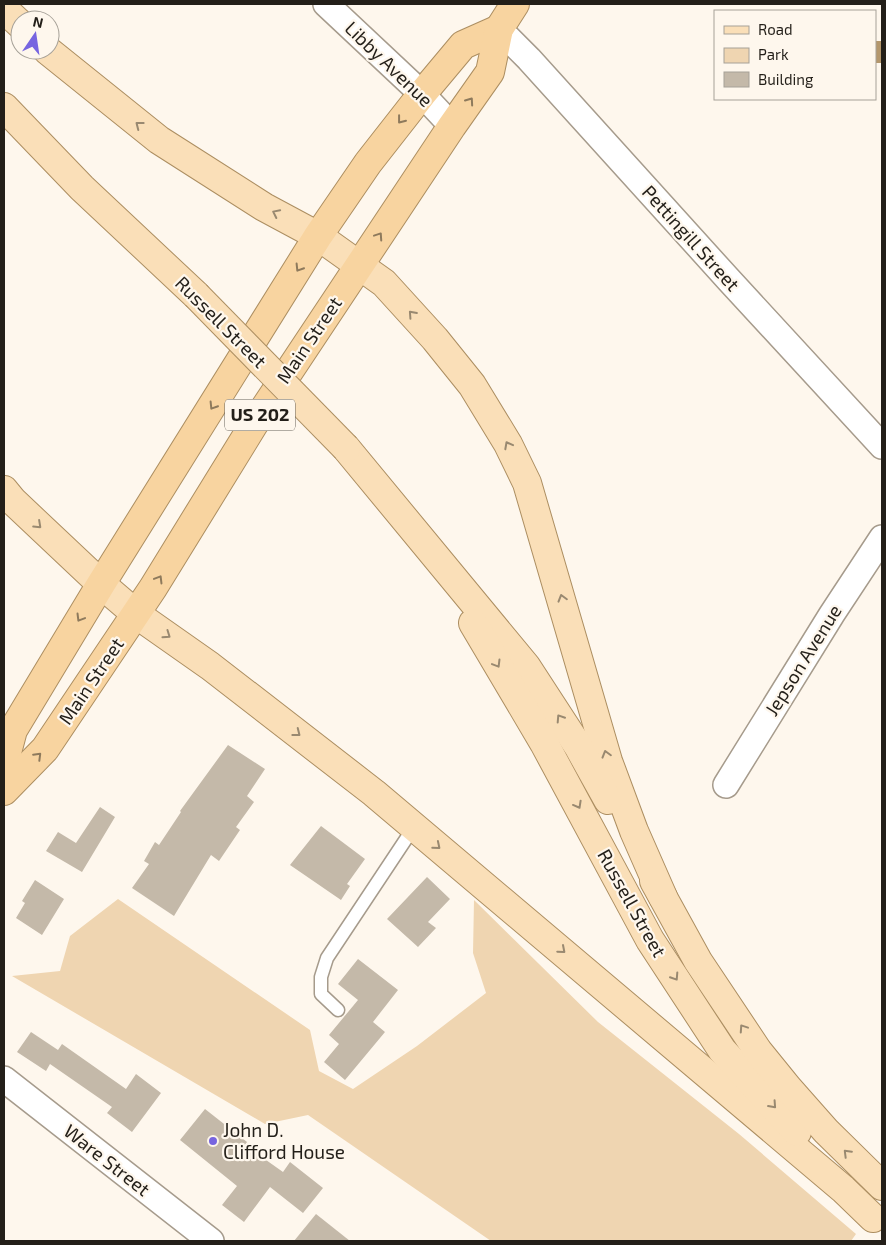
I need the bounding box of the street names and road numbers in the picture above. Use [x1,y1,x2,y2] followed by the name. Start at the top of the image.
[341,16,438,111] street label: Libby Avenue
[638,180,745,295] street label: Pettingill Street
[171,271,272,372] street label: Russell Street
[271,292,346,388] street label: Main Street
[225,400,295,430] road number: US 202
[759,600,846,720] street label: Jepson Avenue
[53,633,128,729] street label: Main Street
[593,845,672,961] street label: Russell Street
[60,1119,155,1200] street label: Ware Street

